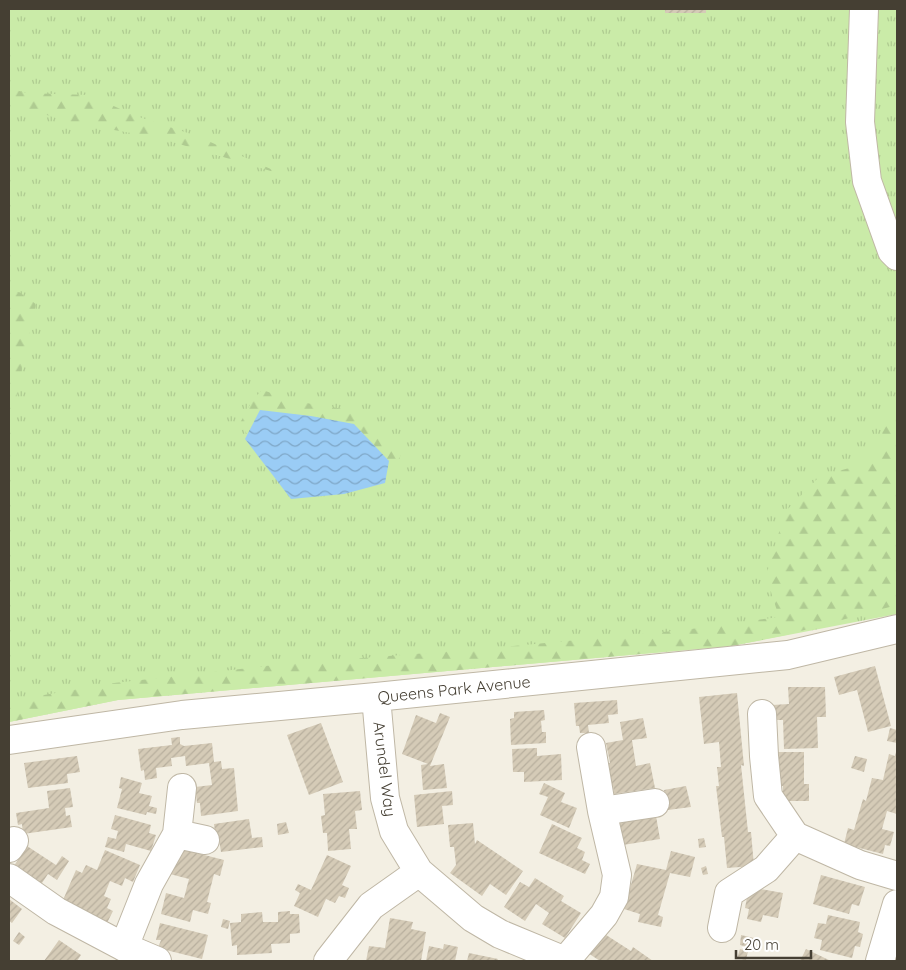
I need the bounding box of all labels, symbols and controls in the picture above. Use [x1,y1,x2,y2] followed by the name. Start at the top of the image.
[377,671,531,707] street label: Queens Park Avenue
[369,720,401,818] street label: Arundel Way
[736,928,811,960] scale bar
[744,935,779,954] text: 20 m

